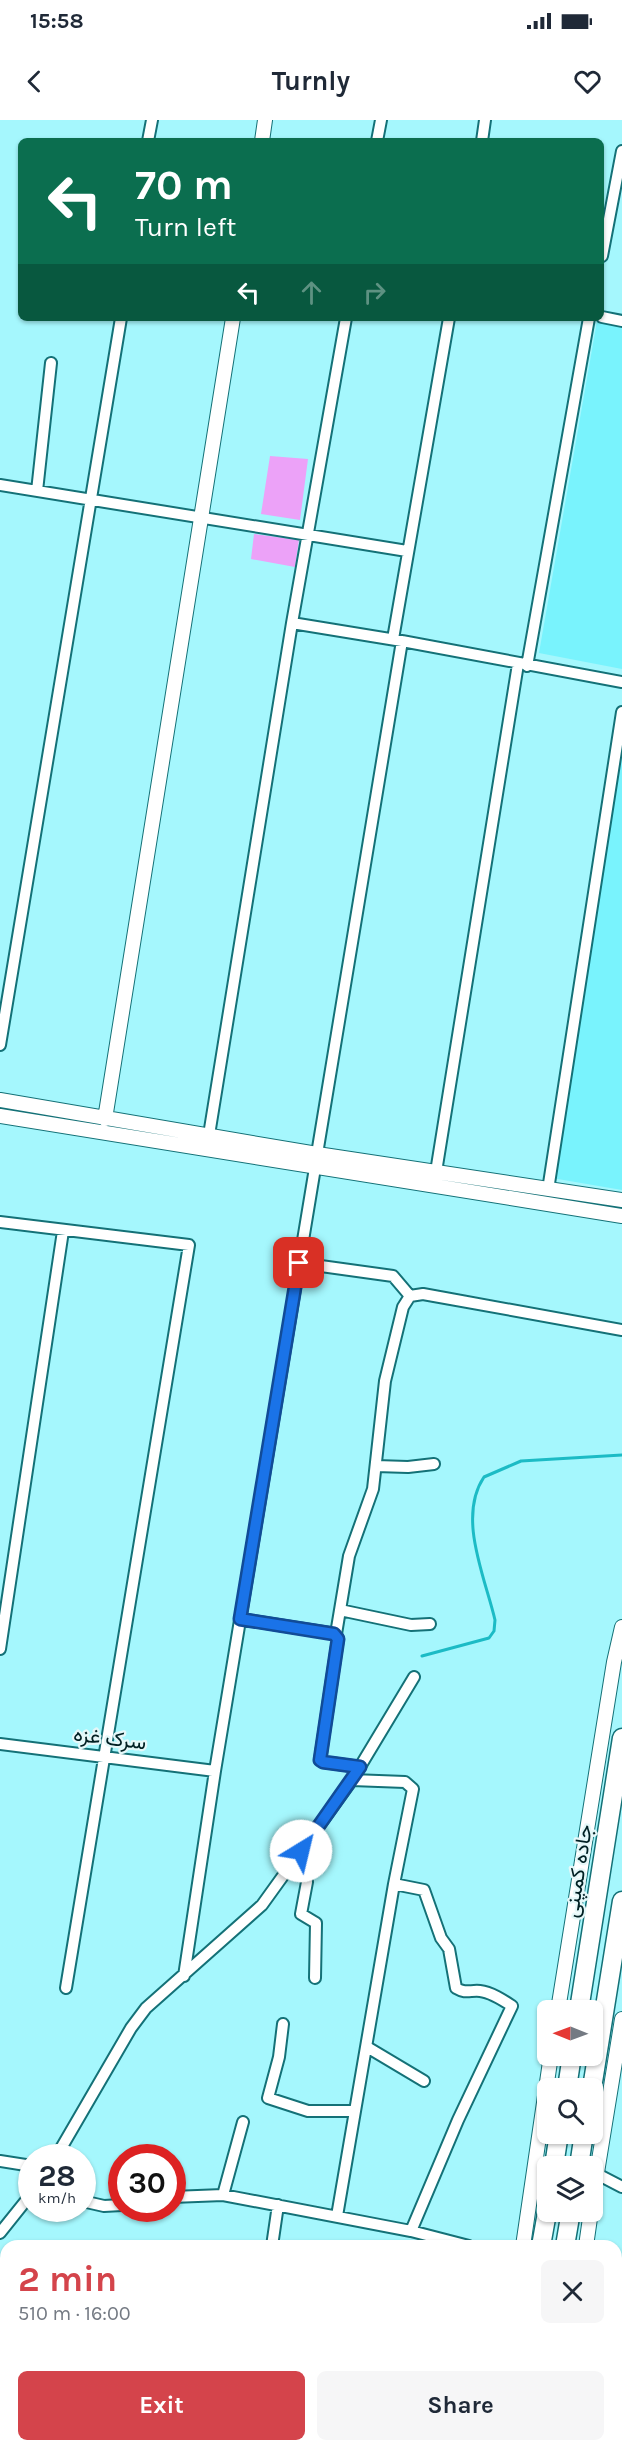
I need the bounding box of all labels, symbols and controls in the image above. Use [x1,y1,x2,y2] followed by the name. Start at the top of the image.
[30,8,84,34] text: 15:58
[18,65,51,98] icon: back
[272,65,350,97] text: Turnly
[571,65,604,98] icon: heart
[135,160,233,210] text: 70 m
[36,162,114,240] icon: left
[135,211,236,243] text: Turn left
[232,276,265,309] icon: left
[295,276,328,309] icon: ahead
[358,276,391,309] icon: right
[273,1237,324,1288] pin
[282,1246,315,1279] icon: arrive
[72,1722,148,1755] street label: سرک غزه
[269,1819,333,1883] position arrow
[559,1823,599,1920] street label: جاده کمپنی
[537,2000,603,2066] north arrow
[537,2000,603,2222] map controls
[537,2078,603,2144] button: search
[108,2144,186,2222] speed limit sign: 30
[537,2156,603,2222] button: layers
[38,2158,76,2194] text: 28
[38,2189,76,2207] text: km/h
[18,2258,117,2300] text: 2 min
[541,2260,604,2323] button: close
[18,2302,131,2325] text: 510 m · 16:00
[18,2371,305,2440] button: Exit
[317,2371,604,2440] button: Share

